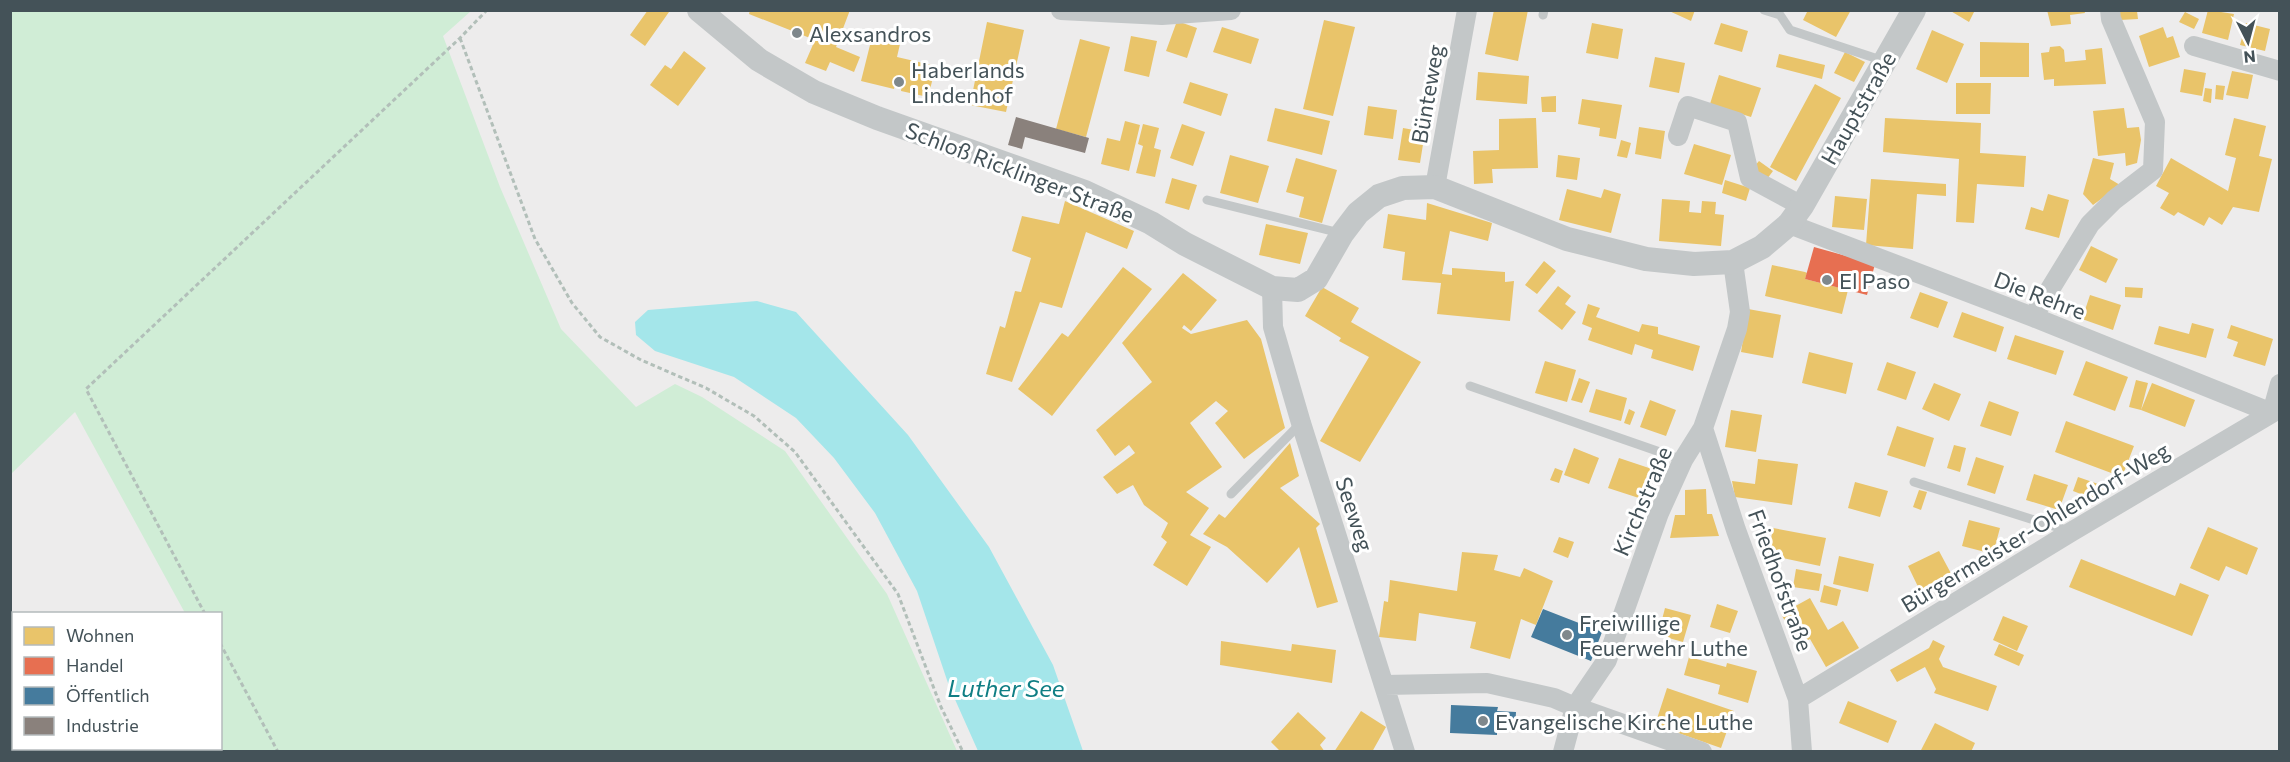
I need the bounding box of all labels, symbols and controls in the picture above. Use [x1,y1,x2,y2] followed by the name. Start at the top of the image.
[2218,12,2278,72] north arrow
[809,20,931,47] place label: Alexsandros
[790,26,804,40] marker: Alexsandros
[1405,42,1449,146] street label: Bünteweg
[1815,47,1901,169] street label: Hauptstraße
[2243,47,2257,67] text: N
[911,56,1025,108] place label: Haberlands Lindenhof
[892,75,906,89] marker: Haberlands Lindenhof
[902,116,1138,228] street label: Schloß Ricklinger Straße
[1990,265,2090,325] street label: Die Rehre
[1839,267,1910,294] place label: El Paso
[1820,273,1834,287] marker: El Paso
[1896,436,2174,618] street label: Bürgermeister-Ohlendorf-Weg
[1607,442,1677,560] street label: Kirchstraße
[1330,473,1380,555] street label: Seeweg
[1743,505,1819,655] street label: Friedhofstraße
[1579,609,1748,661] place label: Freiwillige Feuerwehr Luthe
[12,612,222,750] legend
[66,624,134,646] text: Wohnen
[1560,628,1574,642] marker: Freiwillige Feuerwehr Luthe
[66,654,124,676] text: Handel
[948,673,1065,702] water label: Luther See
[66,684,150,706] text: Öffentlich
[1495,708,1753,735] place label: Evangelische Kirche Luthe
[66,714,139,736] text: Industrie
[1476,714,1490,728] marker: Evangelische Kirche Luthe

